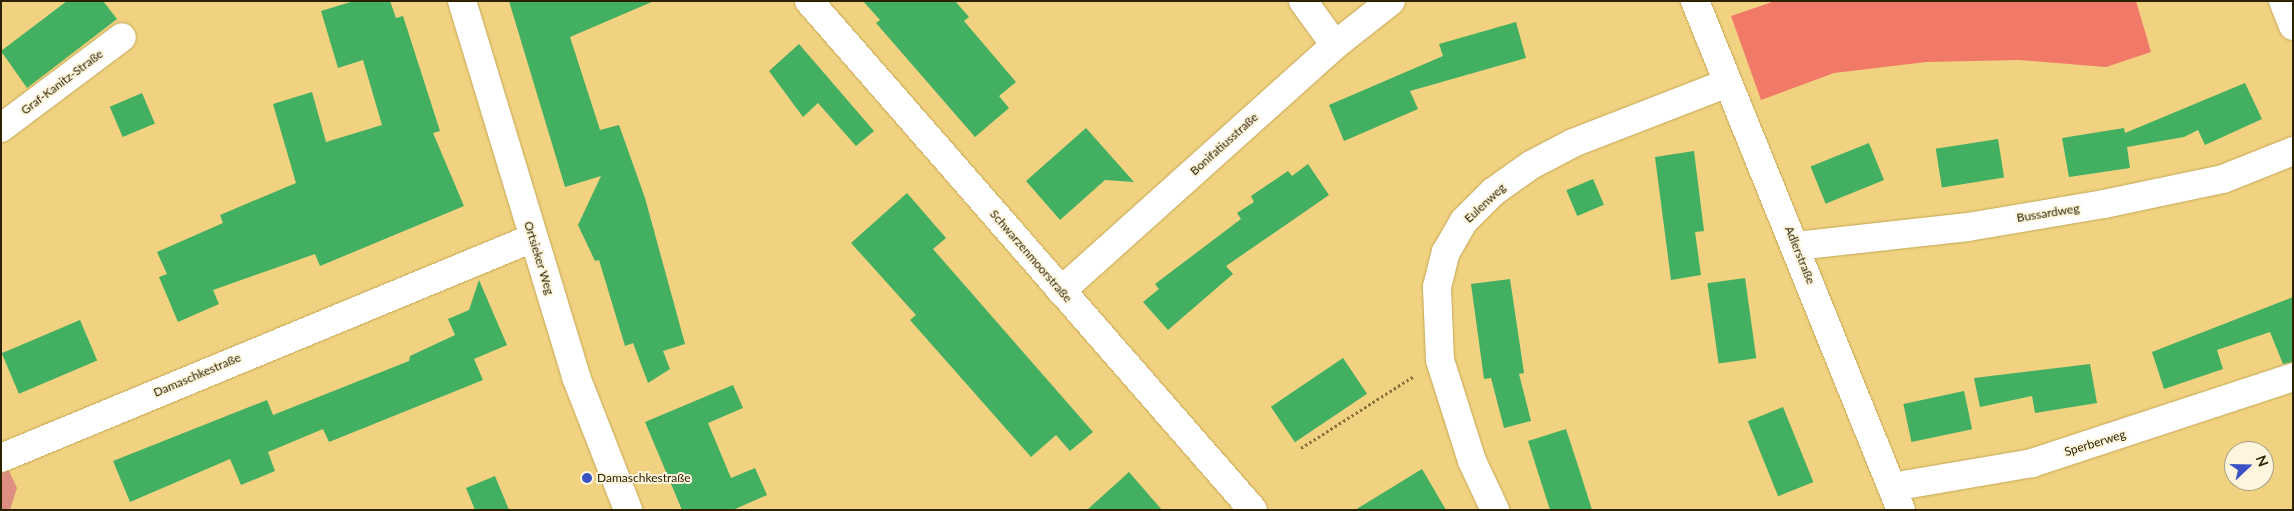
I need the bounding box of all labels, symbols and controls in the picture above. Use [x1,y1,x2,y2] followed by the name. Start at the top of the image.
[18,46,106,118] street label: Graf-Kanitz-Straße
[1187,110,1261,178] street label: Bonifatiusstraße
[1461,180,1509,226] street label: Eulenweg
[2016,201,2080,225] street label: Bussardweg
[987,207,1075,305] street label: Schwarzenmoorstraße
[521,219,557,297] street label: Ortsieker Weg
[1782,224,1818,286] street label: Adlerstraße
[151,350,243,400] street label: Damaschkestraße
[2063,427,2127,459] street label: Sperberweg
[2224,441,2274,491] north arrow
[2253,453,2272,469] text: N
[597,471,691,485] place label: Damaschkestraße
[581,472,593,484] marker: Damaschkestraße

